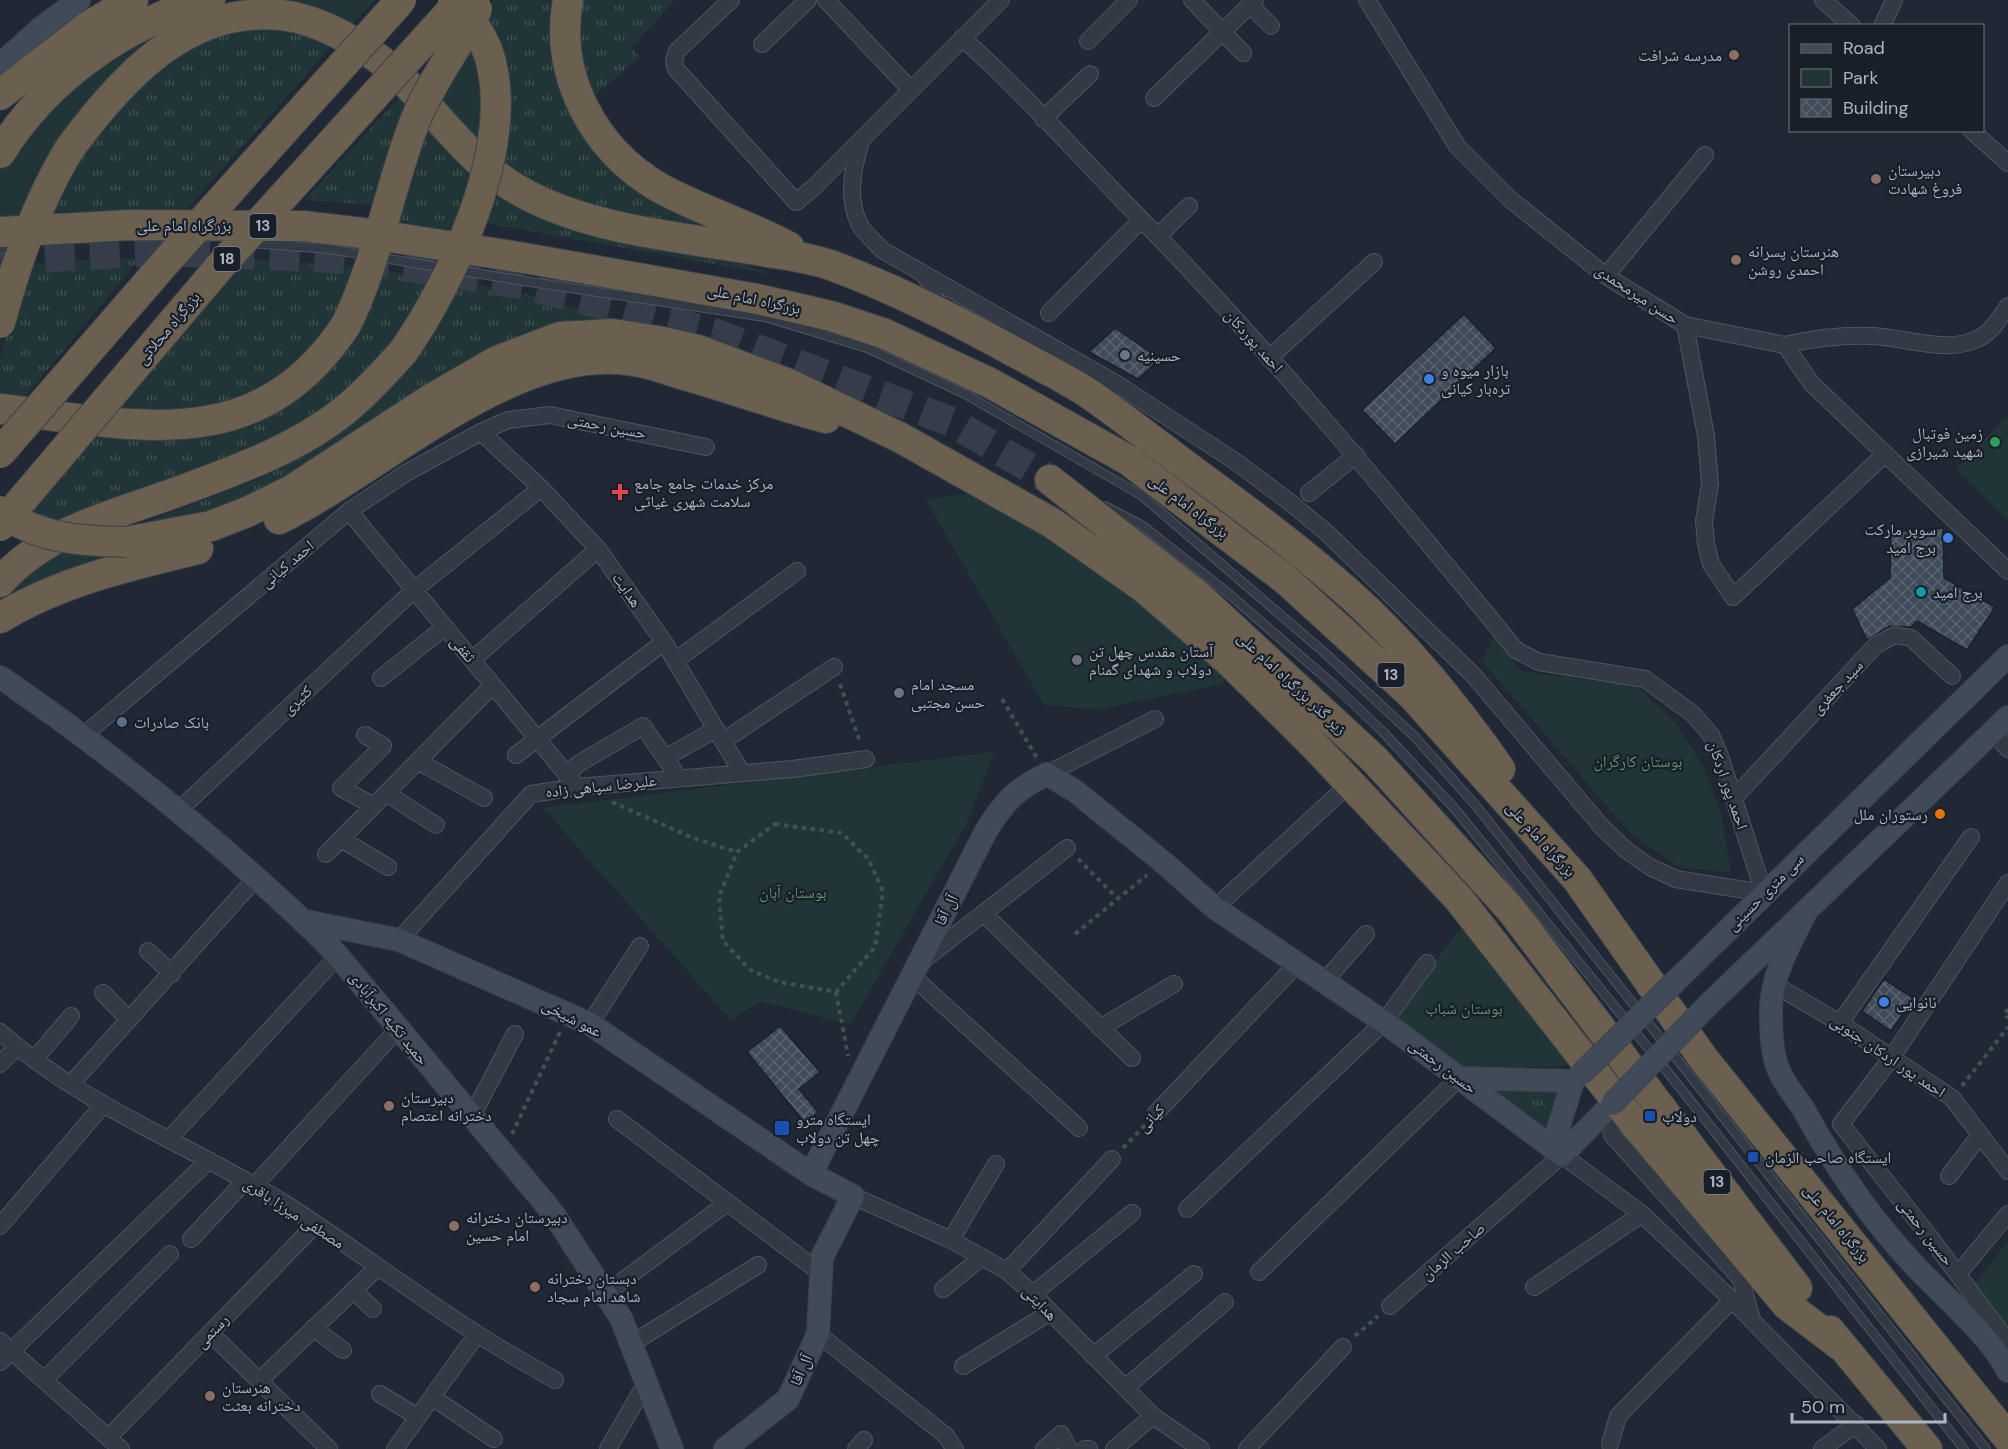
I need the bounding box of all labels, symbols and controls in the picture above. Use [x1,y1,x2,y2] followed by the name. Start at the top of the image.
[1789,24,1984,132] legend
[1843,36,1885,60] text: Road
[1638,45,1722,66] place label: مدرسه شرافت
[1727,48,1741,62] marker: مدرسه شرافت
[1843,66,1879,90] text: Park
[1843,96,1908,120] text: Building
[1888,160,1962,199] place label: دبیرستان فروغ شهادت
[1869,172,1883,186] marker: دبیرستان فروغ شهادت
[250,214,276,238] road number: 13
[137,215,231,236] street label: بزرگراه امام علی
[1748,241,1839,280] place label: هنرستان پسرانه احمدی روشن
[214,247,240,271] road number: 18
[1729,253,1743,267] marker: هنرستان پسرانه احمدی روشن
[1591,259,1683,329] street label: حسن میرمحمدی
[705,279,803,319] street label: بزرگراه امام علی
[131,287,205,369] street label: بزرگراه محلاتی
[1220,305,1288,377] street label: احمد پوردکان
[1137,345,1181,366] place label: حسینیه
[1118,348,1132,362] marker: حسینیه
[1441,360,1510,399] place label: بازار میوه و تره‌بار کیانی
[1422,372,1436,386] marker: بازار میوه و تره‌بار کیانی
[566,408,648,444] street label: حسین رحمتی
[1906,423,1983,462] place label: زمین فوتبال شهید شیرازی
[1988,435,2002,449] marker: زمین فوتبال شهید شیرازی
[1145,469,1233,543] street label: بزرگراه امام علی
[634,473,773,512] place label: مرکز خدمات جامع جامع سلامت شهری غیاثی
[611,483,629,501] marker: مرکز خدمات جامع جامع سلامت شهری غیاثی
[1865,519,1936,558] place label: سوپر مارکت برج امید
[1941,531,1955,545] marker: سوپر مارکت برج امید
[256,535,318,593] street label: احمد کیانی
[607,568,647,612] street label: هدایت
[1933,582,1983,603] place label: برج امید
[1914,585,1928,599] marker: برج امید
[1233,627,1351,739] street label: زیر گذر بزرگراه امام علی
[446,631,481,667] street label: ثقفی
[1089,641,1214,680] place label: آستان مقدس چهل تن دولاب و شهدای گمنام
[1070,653,1084,667] marker: آستان مقدس چهل تن دولاب و شهدای گمنام
[1806,655,1868,719] street label: سید جعفری
[1378,663,1404,687] road number: 13
[911,674,985,713] place label: مسجد امام حسن مجتبی
[277,680,317,719] street label: کثیری
[892,686,906,700] marker: مسجد امام حسن مجتبی
[134,712,209,733] place label: بانک صادرات
[115,715,129,729] marker: بانک صادرات
[1703,738,1753,832] street label: احمد پور اردکان
[1593,751,1683,772] park label: بوستان کارگران
[544,770,658,802] street label: علیرضا سپاهی زاده
[1501,797,1581,881] street label: بزرگراه امام علی
[1854,804,1928,825] place label: رستوران ملل
[1933,807,1947,821] marker: رستوران ملل
[1722,849,1808,935] street label: سی متری حسینی
[759,882,827,903] park label: بوستان آبان
[929,890,963,929] street label: آل آقا
[345,967,433,1069] street label: حمید تکیه اکبرآبادی
[1896,992,1937,1013] place label: نانوایی
[539,994,605,1042] street label: عمو شیخی
[1877,995,1891,1009] marker: نانوایی
[1425,998,1503,1019] park label: بوستان شباب
[1826,1010,1950,1102] street label: احمد پور اردکان جنوبی
[1405,1034,1481,1098] street label: حسین رحمتی
[401,1087,492,1126] place label: دبیرستان دخترانه اعتصام
[382,1099,396,1113] marker: دبیرستان دخترانه اعتصام
[1132,1099,1170,1137] street label: کیانی
[1662,1106,1697,1127] place label: دولاب
[796,1109,880,1148] place label: ایستگاه مترو چهل تن دولاب
[1643,1109,1657,1123] marker: دولاب
[773,1119,791,1137] marker: ایستگاه مترو چهل تن دولاب
[1765,1147,1891,1168] place label: ایستگاه صاحب الزمان
[1746,1150,1760,1164] marker: ایستگاه صاحب الزمان
[1704,1170,1730,1194] road number: 13
[239,1172,349,1254] street label: مصطفی میرزا باقری
[1799,1179,1875,1267] street label: بزرگراه امام علی
[1893,1194,1959,1270] street label: حسین رحمتی
[466,1207,568,1246] place label: دبیرستان دخترانه امام حسین
[1416,1217,1490,1285] street label: صاحب الزمان
[447,1219,461,1233] marker: دبیرستان دخترانه امام حسین
[547,1268,641,1307] place label: دبستان دخترانه شاهد امام سجاد
[528,1280,542,1294] marker: دبستان دخترانه شاهد امام سجاد
[1018,1281,1062,1325] street label: هدایتی
[191,1309,233,1353] street label: رستمی
[785,1350,818,1389] street label: آل آقا
[222,1377,301,1416] place label: هنرستان دخترانه بعثت
[1792,1386,1945,1424] scale bar
[203,1389,217,1403] marker: هنرستان دخترانه بعثت
[1801,1395,1845,1419] text: 50 m

